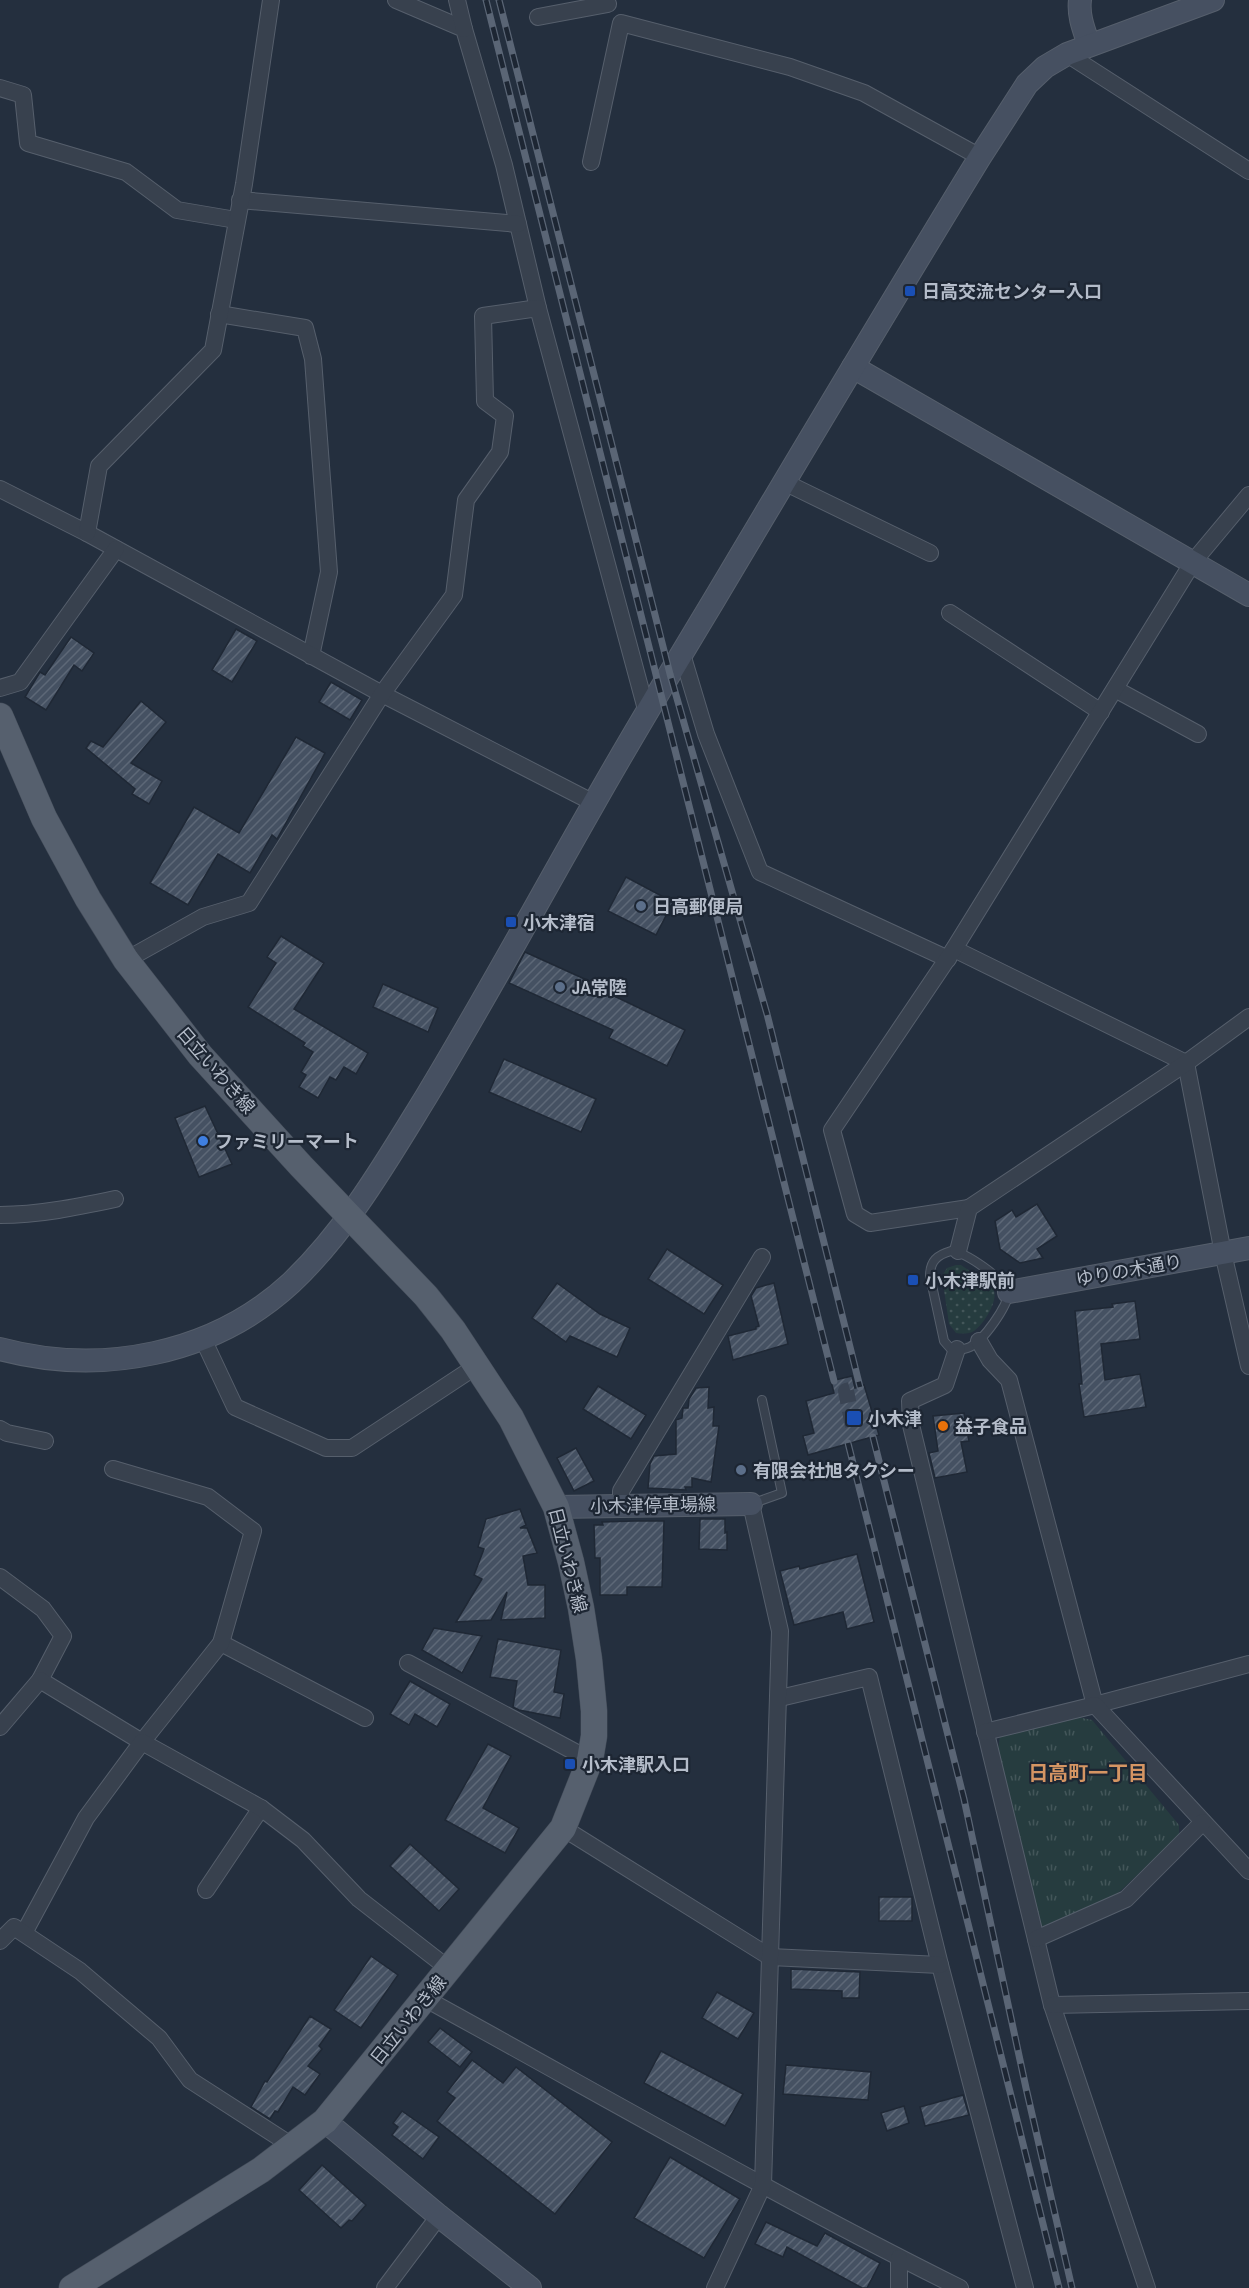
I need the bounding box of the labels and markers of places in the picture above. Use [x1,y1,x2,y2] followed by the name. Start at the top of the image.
[922,279,1102,304] place label: 日高交流センター入口
[903,284,917,298] marker: 日高交流センター入口
[653,894,743,919] place label: 日高郵便局
[634,899,648,913] marker: 日高郵便局
[523,910,595,935] place label: 小木津宿
[504,915,518,929] marker: 小木津宿
[572,975,627,1000] place label: JA常陸
[553,980,567,994] marker: JA常陸
[215,1129,359,1154] place label: ファミリーマート
[196,1134,210,1148] marker: ファミリーマート
[925,1268,1015,1293] place label: 小木津駅前
[906,1273,920,1287] marker: 小木津駅前
[868,1406,922,1431] place label: 小木津
[845,1409,863,1427] marker: 小木津
[955,1414,1027,1439] place label: 益子食品
[936,1419,950,1433] marker: 益子食品
[753,1458,915,1483] place label: 有限会社旭タクシー
[734,1463,748,1477] marker: 有限会社旭タクシー
[582,1752,690,1777] place label: 小木津駅入口
[563,1757,577,1771] marker: 小木津駅入口

